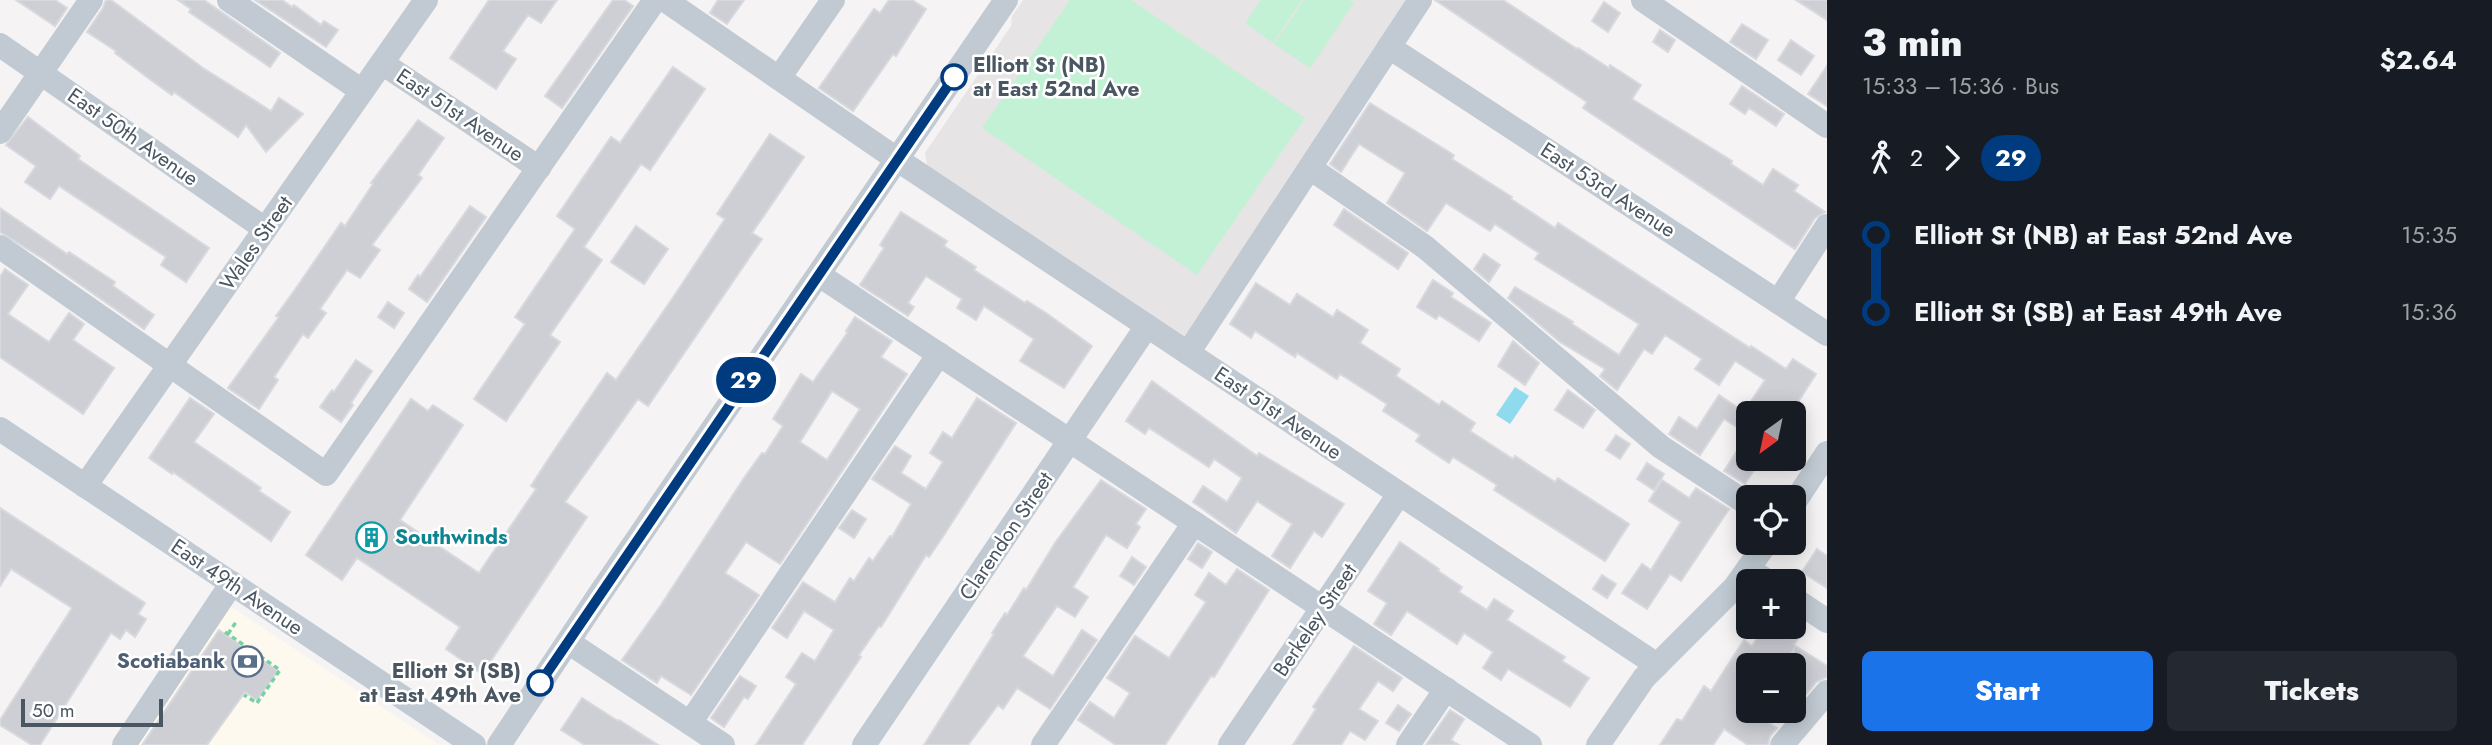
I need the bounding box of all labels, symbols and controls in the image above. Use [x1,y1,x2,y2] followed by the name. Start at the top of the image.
[1862,15,1963,70] text: 3 min
[2380,41,2457,79] text: $2.64
[973,50,1140,104] place label: Elliott St (NB) at East 52nd Ave
[390,61,530,169] street label: East 51st Avenue
[941,64,967,90] marker: Elliott St (NB) at East 52nd Ave
[1862,69,2059,103] text: 15:33 – 15:36 · Bus
[61,81,205,193] street label: East 50th Avenue
[1535,135,1682,245] street label: East 53rd Avenue
[1862,139,1900,177] icon: walk
[1933,139,1971,177] icon: forward
[1995,140,2027,175] text: 29
[1910,141,1923,175] text: 2
[212,190,300,296] street label: Wales Street
[1914,216,2293,254] text: Elliott St (NB) at East 52nd Ave
[2401,218,2457,252] text: 15:35
[1914,293,2282,331] text: Elliott St (SB) at East 49th Ave
[2401,295,2457,329] text: 15:36
[714,357,778,403] line badge: 29
[1208,359,1348,467] street label: East 51st Avenue
[730,362,762,397] text: 29
[1736,401,1806,471] north arrow
[1736,401,1806,723] map controls
[952,466,1060,606] street label: Clarendon Street
[1736,485,1806,555] button: locate
[355,520,389,554] building icon: Southwinds
[395,522,508,552] place label: Southwinds
[165,532,309,642] street label: East 49th Avenue
[1266,558,1364,682] street label: Berkeley Street
[1736,569,1806,639] button: +
[231,644,265,678] bank icon: Scotiabank
[117,646,225,676] place label: Scotiabank
[1862,651,2153,731] button: Start
[2167,651,2457,731] button: Tickets
[1736,653,1806,723] button: −
[359,656,521,710] place label: Elliott St (SB) at East 49th Ave
[527,670,553,696] marker: Elliott St (SB) at East 49th Ave
[21,696,163,728] scale bar
[32,697,75,724] text: 50 m

